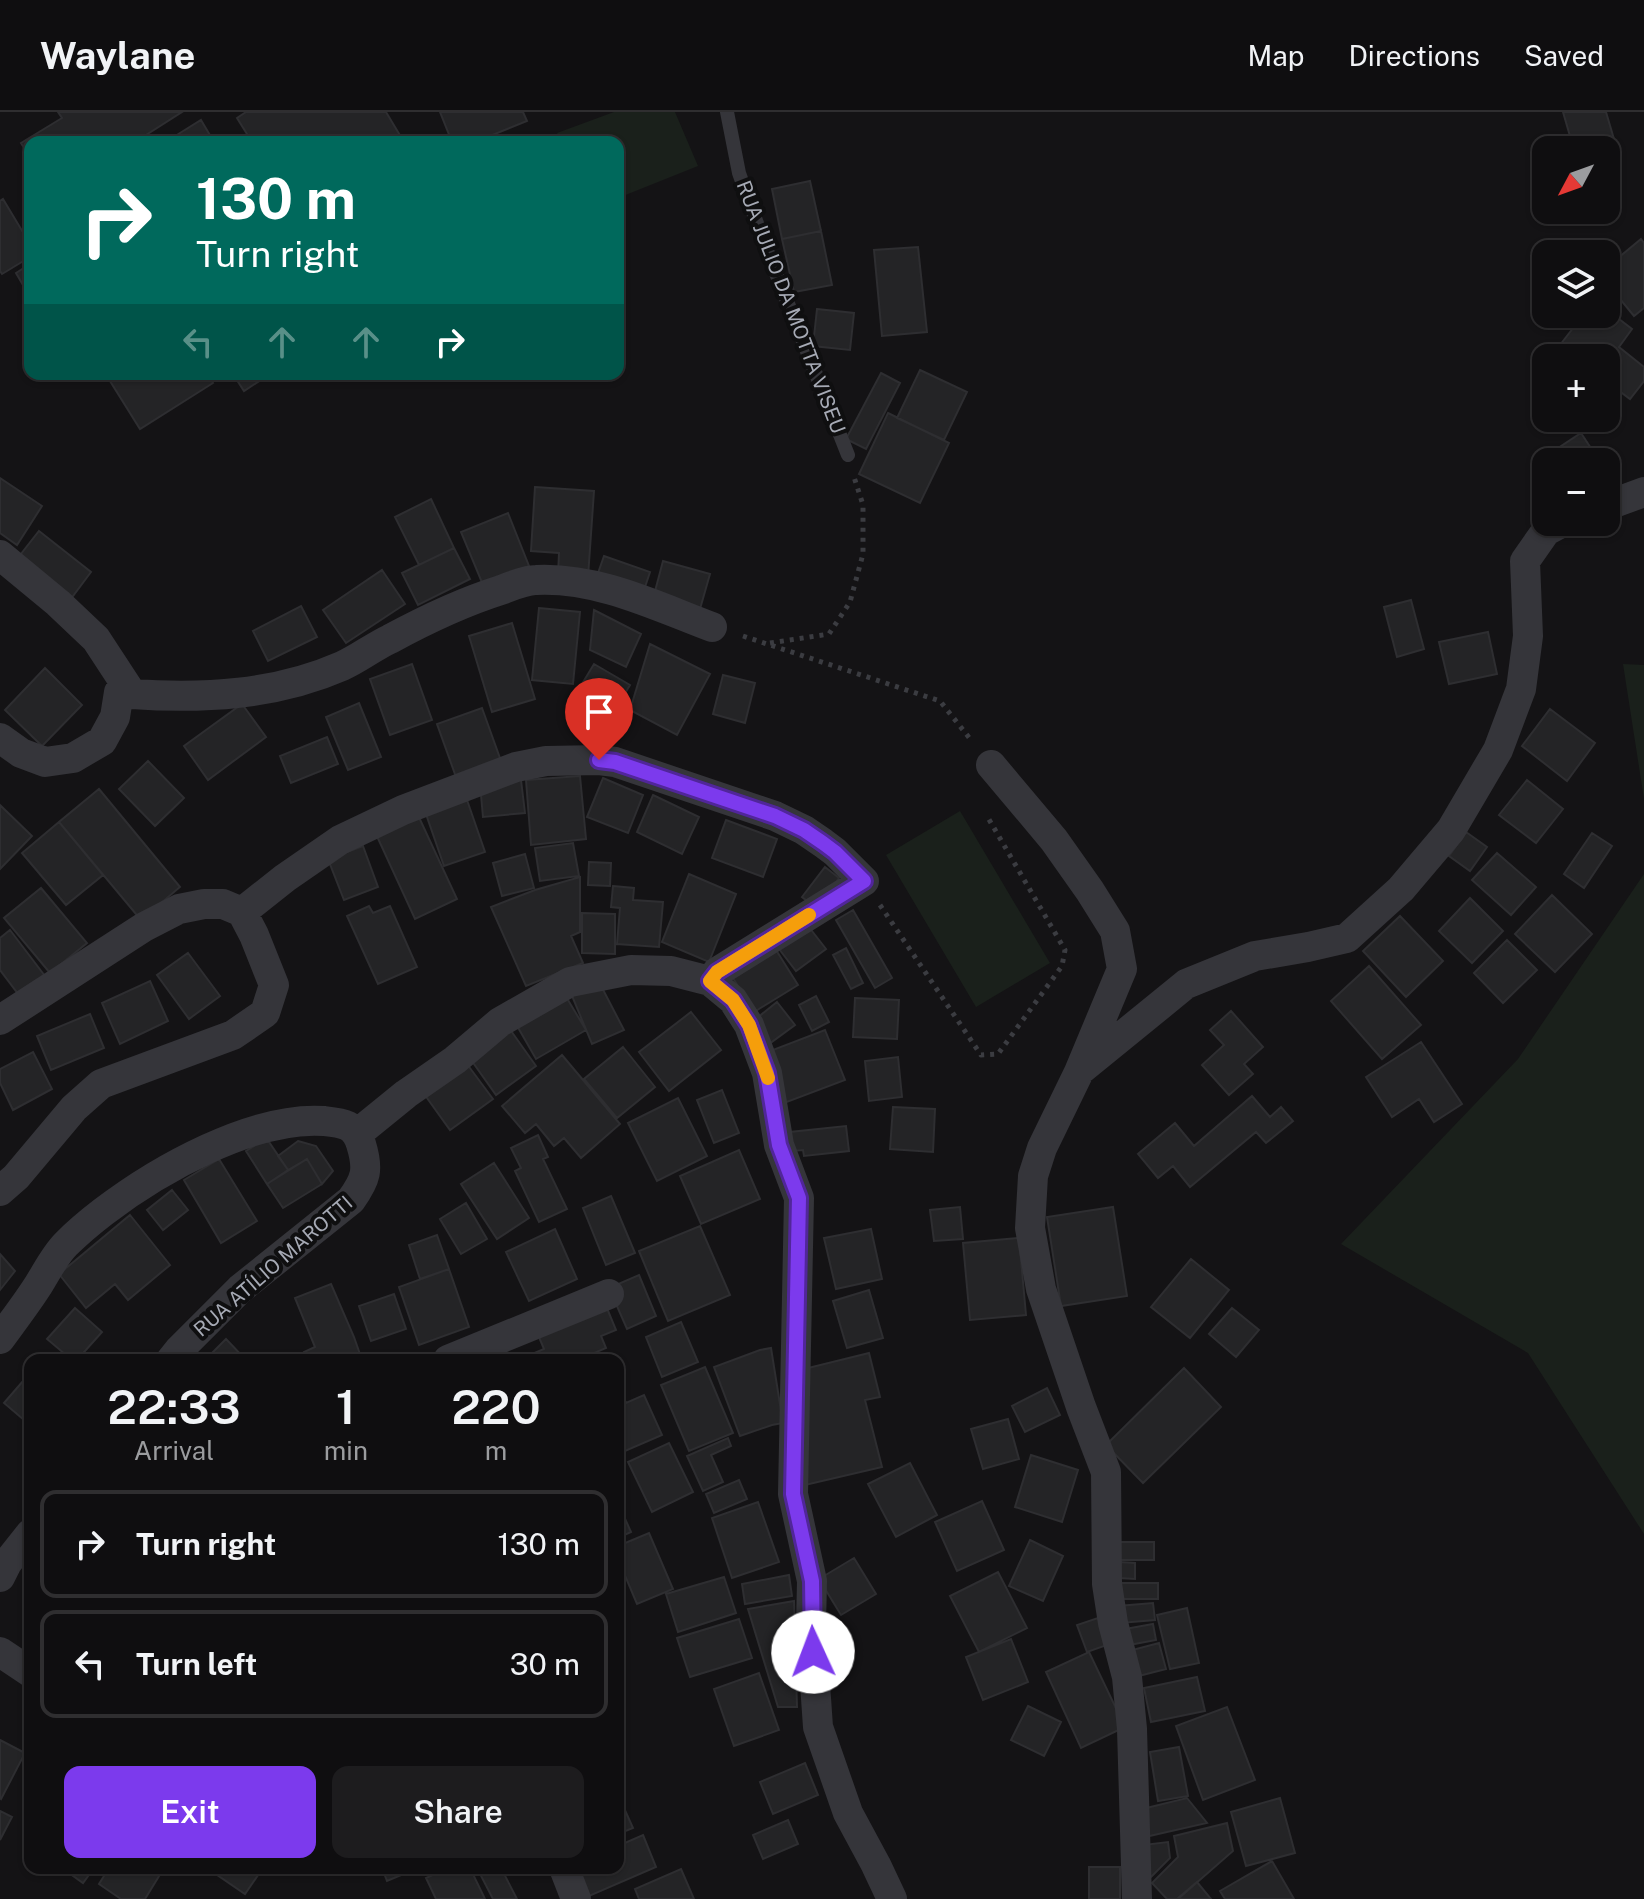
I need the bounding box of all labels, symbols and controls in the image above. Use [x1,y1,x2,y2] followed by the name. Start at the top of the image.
[40,33,195,78] text: Waylane
[1248,39,1304,72] text: Map
[1348,39,1480,72] text: Directions
[1524,39,1604,72] text: Saved
[1532,136,1620,224] north arrow
[1532,136,1620,536] map controls
[196,166,356,232] text: 130 m
[64,168,168,272] icon: right
[732,177,850,437] street label: RUA JULIO DA MOTTA VISEU
[196,233,359,275] text: Turn right
[1532,240,1620,328] button: layers
[176,320,220,364] icon: left
[260,320,304,364] icon: ahead
[344,320,388,364] icon: ahead
[428,320,472,364] icon: right
[1532,344,1620,432] button: +
[1532,448,1620,536] button: −
[565,678,633,760] pin
[577,690,621,734] icon: arrive
[188,1190,357,1341] street label: RUA ATÍLIO MAROTTI
[107,1378,241,1435] text: 22:33
[336,1378,356,1435] text: 1
[451,1378,541,1435] text: 220
[134,1435,214,1466] text: Arrival
[324,1435,368,1466] text: min
[485,1435,507,1466] text: m
[68,1522,112,1566] icon: right
[136,1526,276,1562] text: Turn right
[497,1526,580,1562] text: 130 m
[771,1610,855,1694] position arrow
[68,1642,112,1686] icon: left
[136,1646,257,1682] text: Turn left
[510,1646,580,1682] text: 30 m
[64,1766,316,1858] button: Exit
[332,1766,584,1858] button: Share

